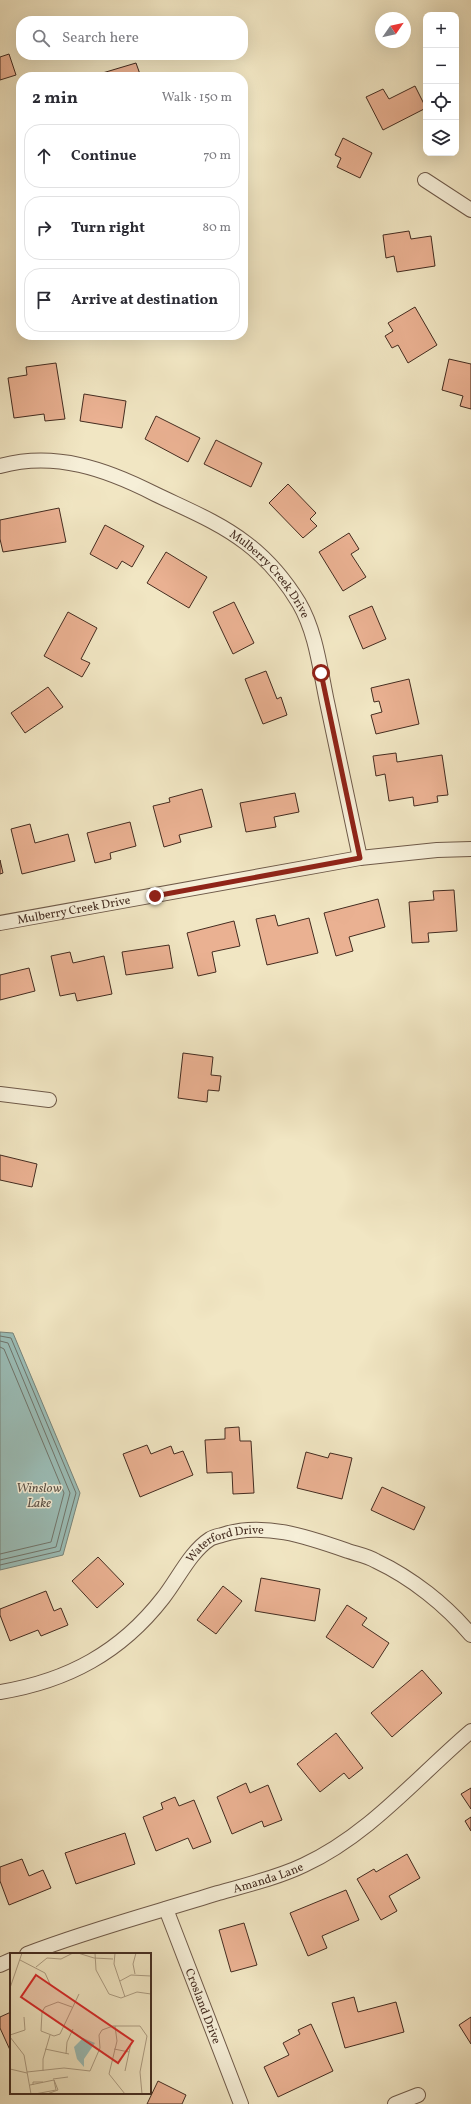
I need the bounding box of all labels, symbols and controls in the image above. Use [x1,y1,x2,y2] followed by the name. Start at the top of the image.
[375,12,411,48] north arrow
[423,12,459,156] map controls
[423,12,459,48] button: +
[16,16,248,60] search box
[30,27,52,49] icon: search
[62,28,139,49] text: Search here
[423,48,459,84] button: −
[423,84,459,120] button: locate
[32,87,78,110] text: 2 min
[162,89,232,107] text: Walk · 150 m
[423,120,459,156] button: layers
[33,145,55,167] icon: ahead
[71,146,136,167] text: Continue
[203,147,231,165] text: 70 m
[33,217,55,239] icon: right
[71,218,145,239] text: Turn right
[202,219,231,237] text: 80 m
[33,289,55,311] icon: arrive
[71,290,218,311] text: Arrive at destination
[226,527,313,621] street label: Mulberry Creek Drive
[312,664,330,682] route start
[146,887,164,905] route end
[16,893,132,929] street label: Mulberry Creek Drive
[16,1480,62,1513] water label: Winslow Lake
[183,1523,264,1566] street label: Waterford Drive
[231,1859,307,1897] street label: Amanda Lane
[10,1953,151,2094] inset map
[181,1966,224,2047] street label: Crosland Drive

